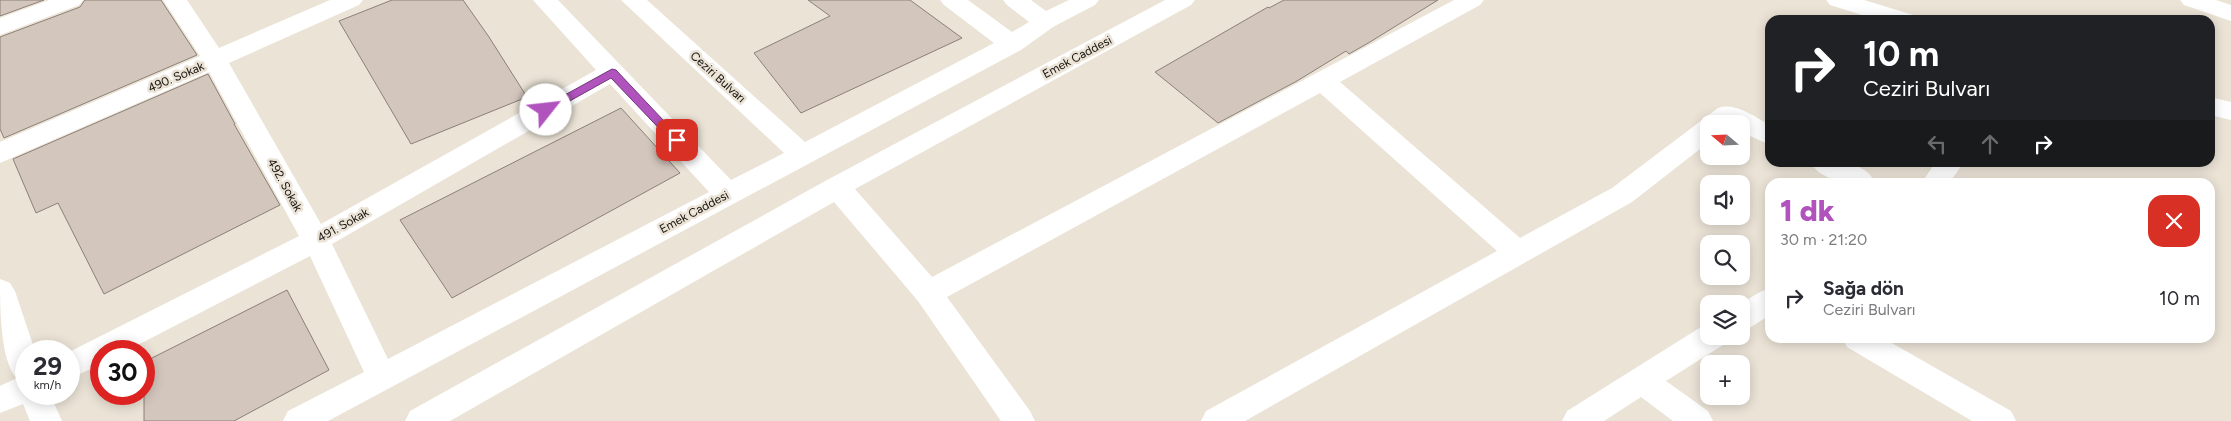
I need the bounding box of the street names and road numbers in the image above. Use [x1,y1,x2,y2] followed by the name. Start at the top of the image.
[1040,33,1114,81] street label: Emek Caddesi
[688,49,748,105] street label: Ceziri Bulvarı
[146,59,206,95] street label: 490. Sokak
[265,156,305,214] street label: 492. Sokak
[657,188,731,236] street label: Emek Caddesi
[315,205,371,245] street label: 491. Sokak

